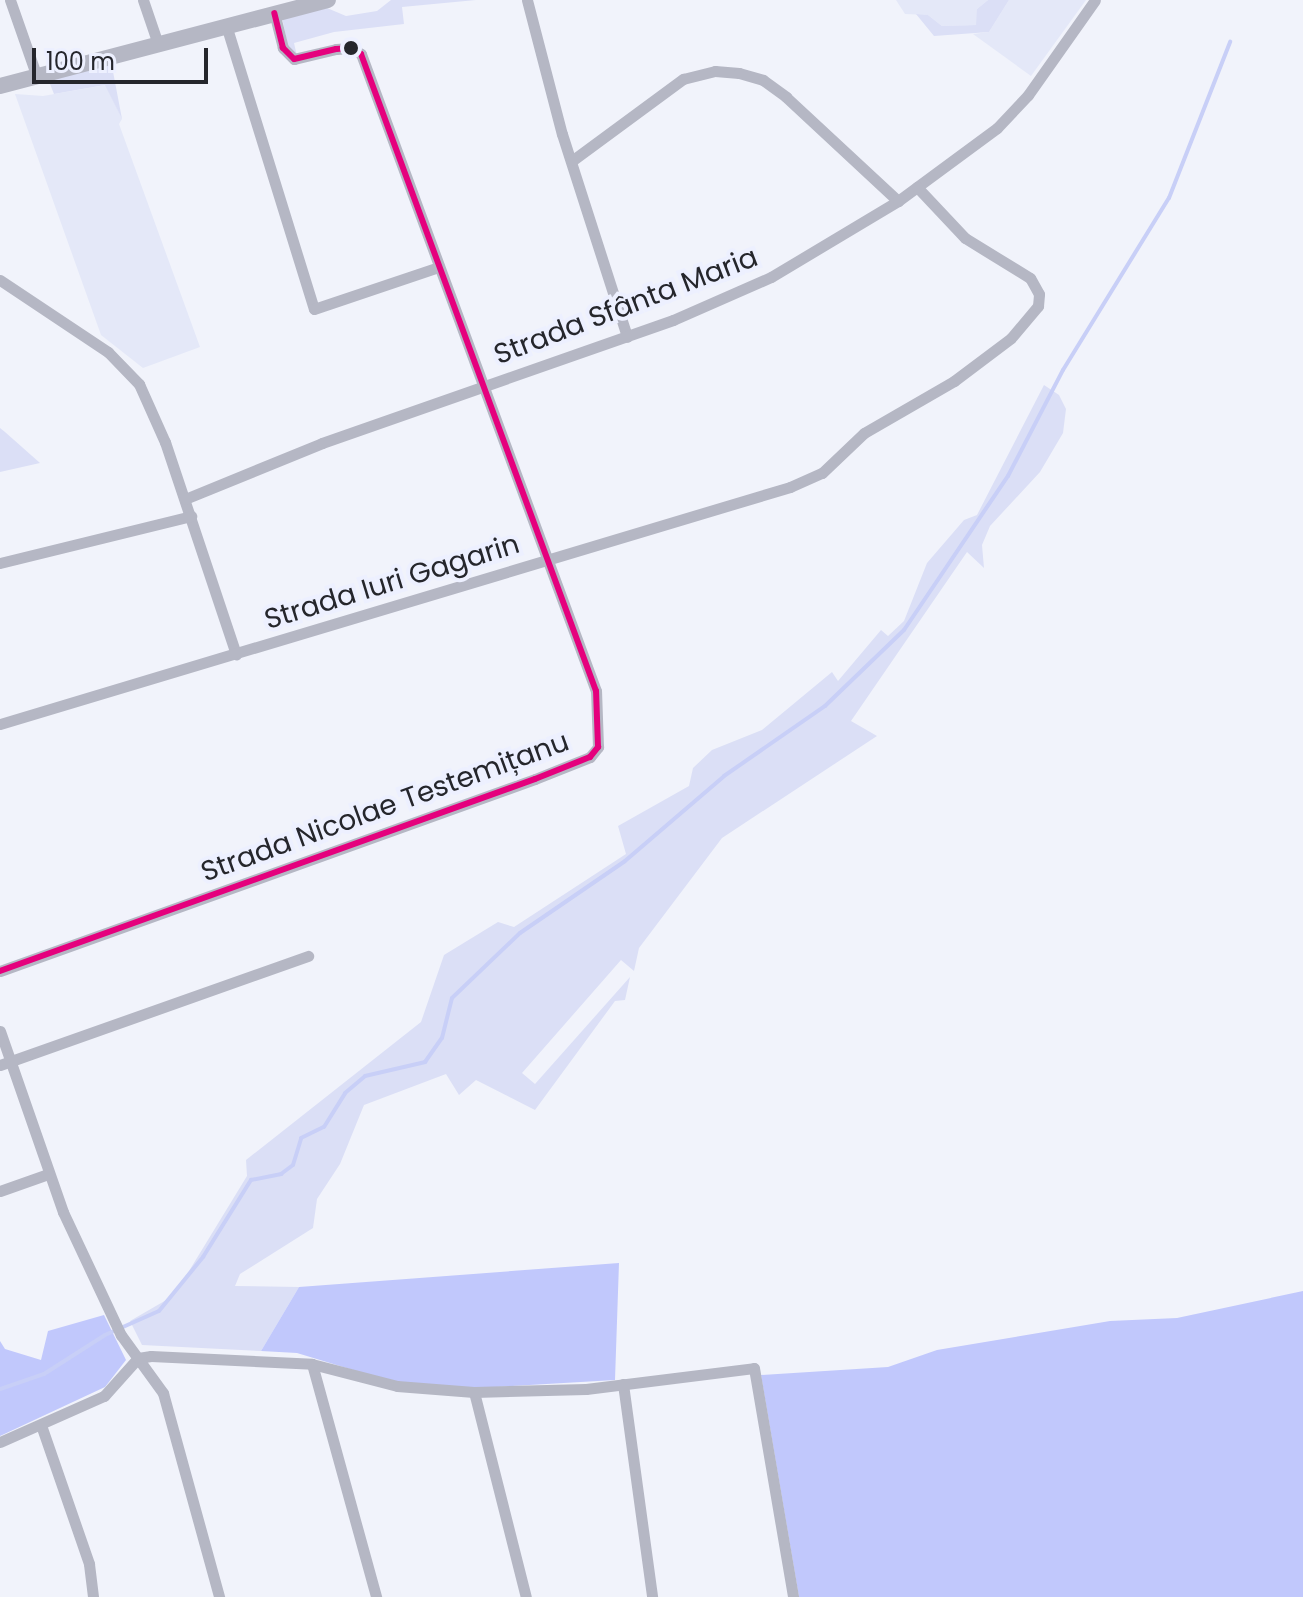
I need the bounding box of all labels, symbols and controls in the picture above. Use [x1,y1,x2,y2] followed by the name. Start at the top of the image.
[36,32,212,82] scale bar
[343,40,359,56] unlabelled marker
[46,45,115,78] text: 100 m
[489,240,763,372] street label: Strada Sfânta Maria
[260,527,524,637] street label: Strada Iuri Gagarin
[197,725,573,889] street label: Strada Nicolae Testemițanu

